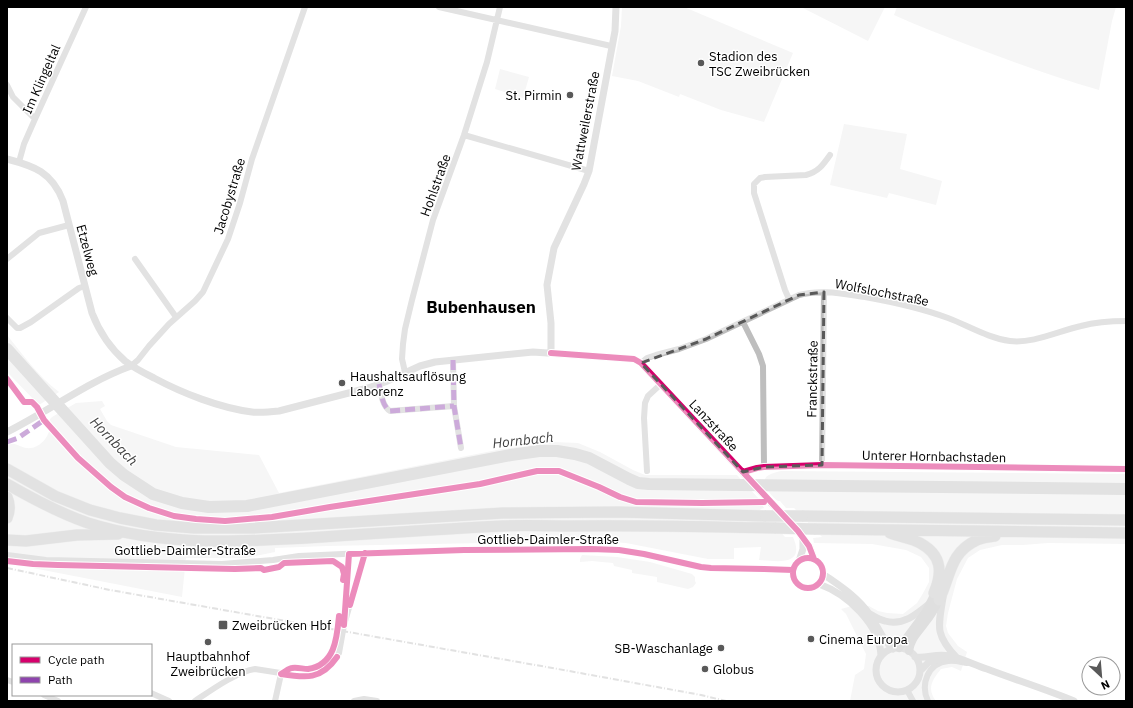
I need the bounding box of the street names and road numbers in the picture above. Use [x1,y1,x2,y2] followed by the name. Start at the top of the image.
[19,41,65,117] street label: Im Klingeltal
[568,70,603,172] street label: Wattweilerstraße
[416,152,455,219] street label: Hohlstraße
[210,156,249,236] street label: Jacobystraße
[73,223,103,278] street label: Etzelweg
[833,275,930,310] street label: Wolfslochstraße
[803,340,822,418] street label: Franckstraße
[685,396,742,455] street label: Lanzstraße
[862,447,1006,466] street label: Unterer Hornbachstaden
[477,531,619,548] street label: Gottlieb-Daimler-Straße
[114,542,256,559] street label: Gottlieb-Daimler-Straße

